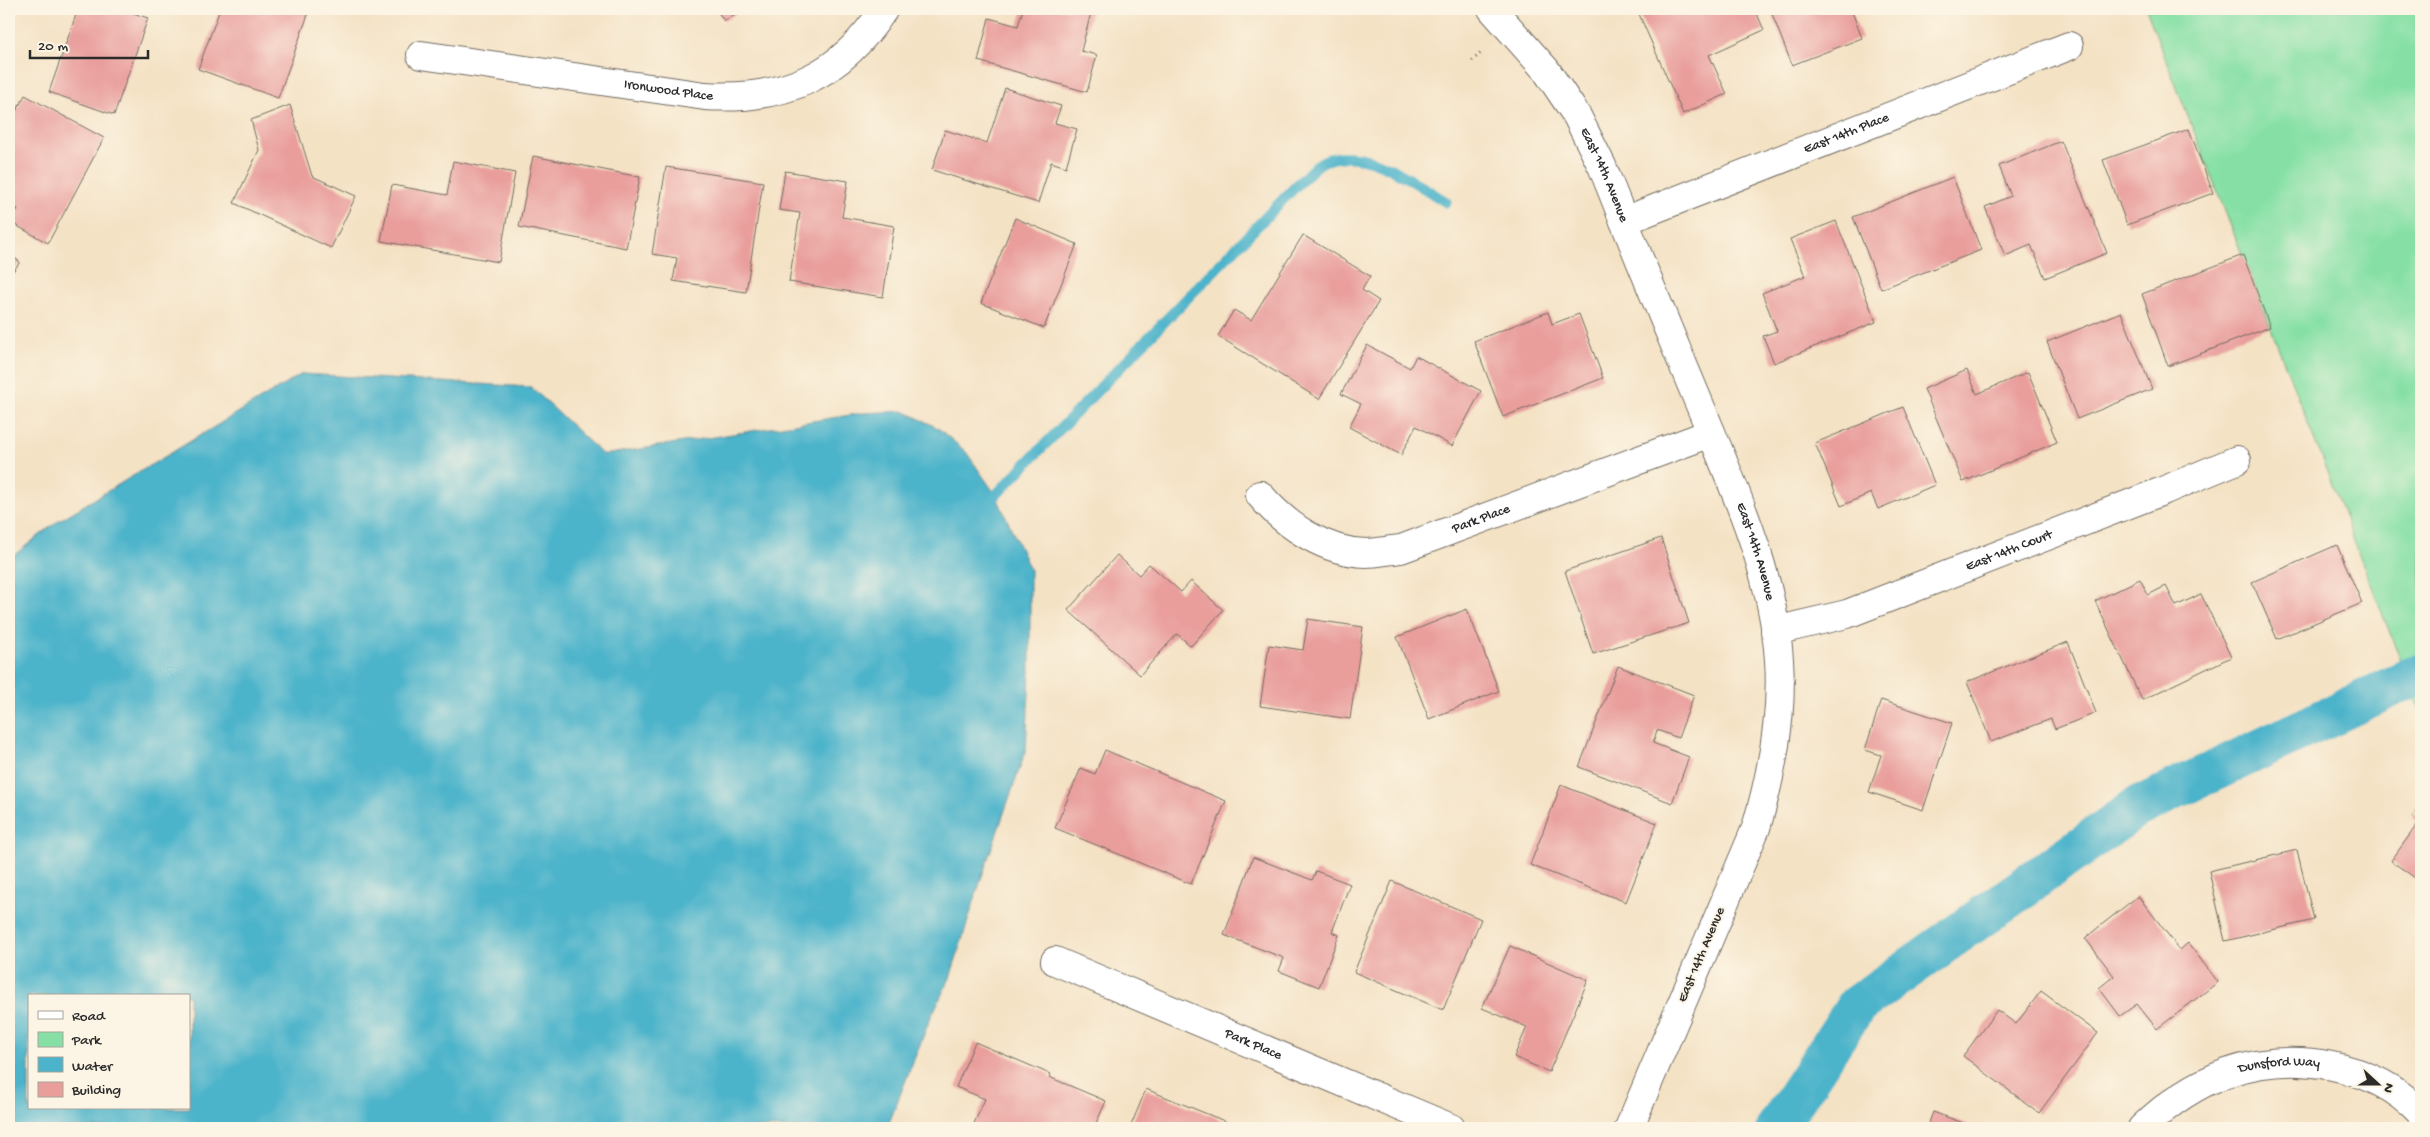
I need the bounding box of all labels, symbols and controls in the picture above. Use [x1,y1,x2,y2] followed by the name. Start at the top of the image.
[30,28,148,60] scale bar
[38,38,68,56] text: 20 m
[623,76,714,105] street label: Ironwood Place
[1801,109,1892,158] street label: East 14th Place
[1576,125,1632,226] street label: East 14th Avenue
[1449,500,1513,538] street label: Park Place
[1732,500,1779,603] street label: East 14th Avenue
[1963,526,2056,575] street label: East 14th Court
[1674,904,1730,1005] street label: East 14th Avenue
[28,994,190,1110] legend
[72,1008,106,1026] text: Road
[1221,1025,1285,1064] street label: Park Place
[71,1032,102,1050] text: Park
[2235,1053,2321,1078] street label: Dunsford Way
[72,1058,114,1076] text: Water
[2352,1060,2402,1110] north arrow
[2378,1080,2397,1095] text: N
[71,1082,121,1100] text: Building

